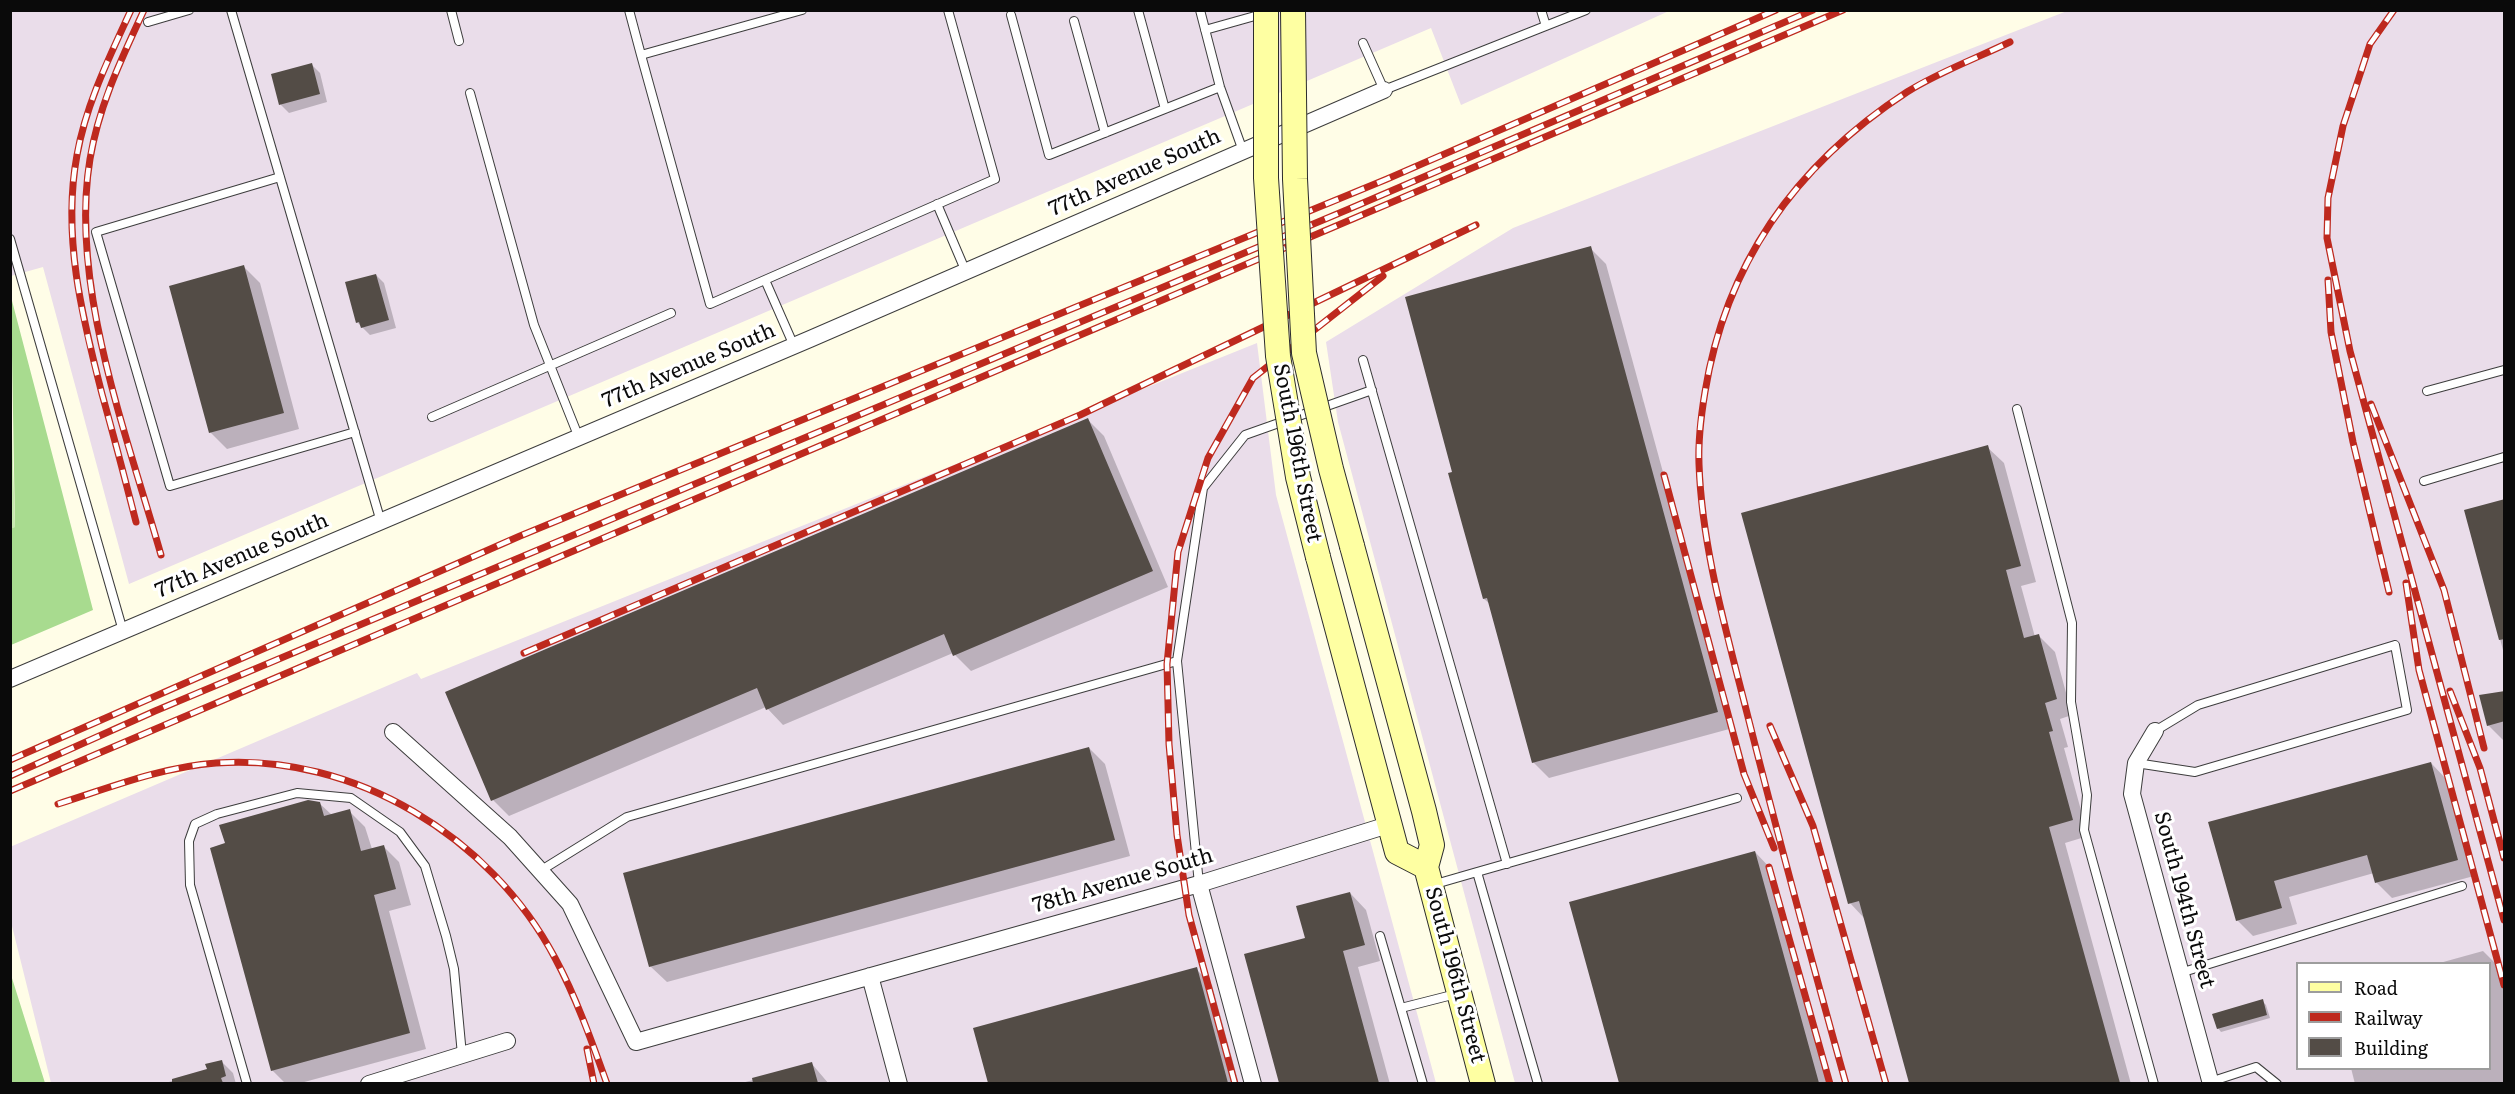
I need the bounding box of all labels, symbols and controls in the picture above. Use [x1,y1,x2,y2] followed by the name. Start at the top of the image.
[1045,124,1225,222] street label: 77th Avenue South
[599,318,779,414] street label: 77th Avenue South
[1267,362,1327,544] street label: South 196th Street
[152,508,332,604] street label: 77th Avenue South
[2148,809,2220,991] street label: South 194th Street
[1030,843,1216,919] street label: 78th Avenue South
[1419,884,1491,1066] street label: South 196th Street
[2296,962,2491,1070] legend
[2354,974,2398,1001] text: Road
[2354,1004,2423,1031] text: Railway
[2354,1034,2428,1061] text: Building

